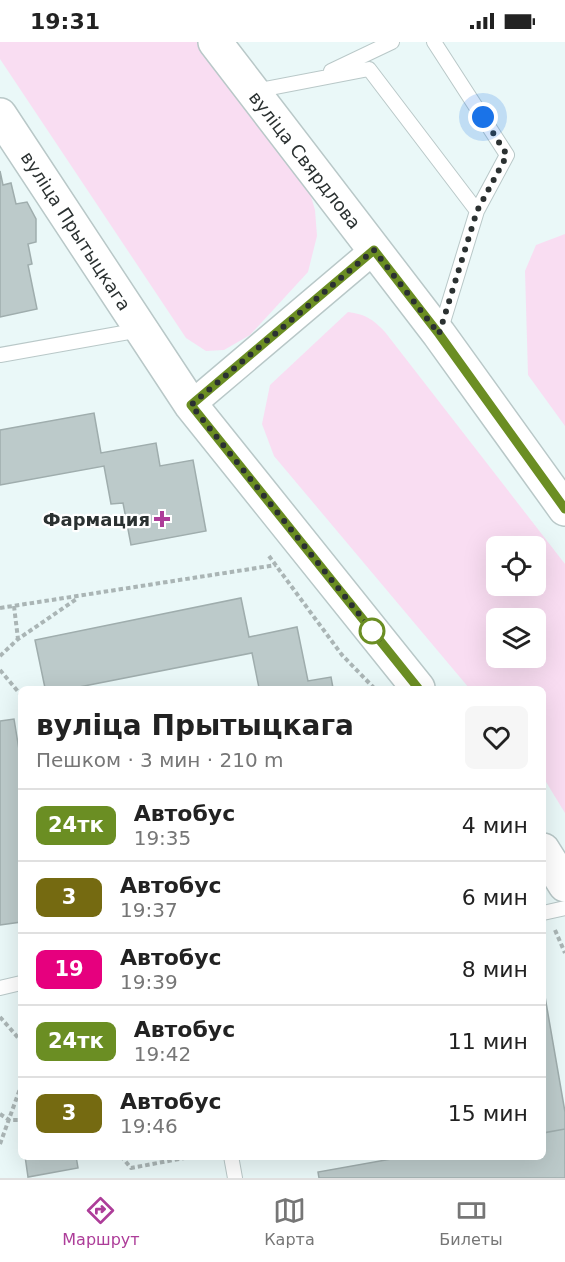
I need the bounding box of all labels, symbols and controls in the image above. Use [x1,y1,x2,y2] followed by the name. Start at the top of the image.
[30,9,100,34] text: 19:31
[245,87,365,233] street label: вуліца Свярдлова
[468,102,498,132] your location
[17,148,135,314] street label: вуліца Прытыцкага
[43,509,150,530] place label: Фармация
[155,512,169,526] marker: Фармация
[486,536,546,668] map controls
[486,536,546,596] button: locate
[486,608,546,668] button: layers
[359,618,385,644] unlabelled marker
[465,706,528,769] button: heart
[36,709,354,742] text: вуліца Прытыцкага
[36,748,283,772] text: Пешком · 3 мин · 210 m
[134,801,235,826] text: Автобус
[48,813,104,837] text: 24тк
[462,813,528,838] text: 4 мин
[134,826,191,850] text: 19:35
[120,873,222,898] text: Автобус
[62,885,76,909] text: 3
[462,885,528,910] text: 6 мин
[120,898,178,922] text: 19:37
[120,945,222,970] text: Автобус
[54,957,84,981] text: 19
[462,957,528,982] text: 8 мин
[120,970,178,994] text: 19:39
[134,1017,235,1042] text: Автобус
[48,1029,104,1053] text: 24тк
[448,1029,528,1054] text: 11 мин
[134,1042,191,1066] text: 19:42
[120,1089,222,1114] text: Автобус
[62,1101,76,1125] text: 3
[448,1101,528,1126] text: 15 мин
[120,1114,178,1138] text: 19:46
[62,1194,140,1249] tab: Маршрут
[264,1194,315,1249] tab: Карта
[439,1194,503,1249] tab: Билеты

